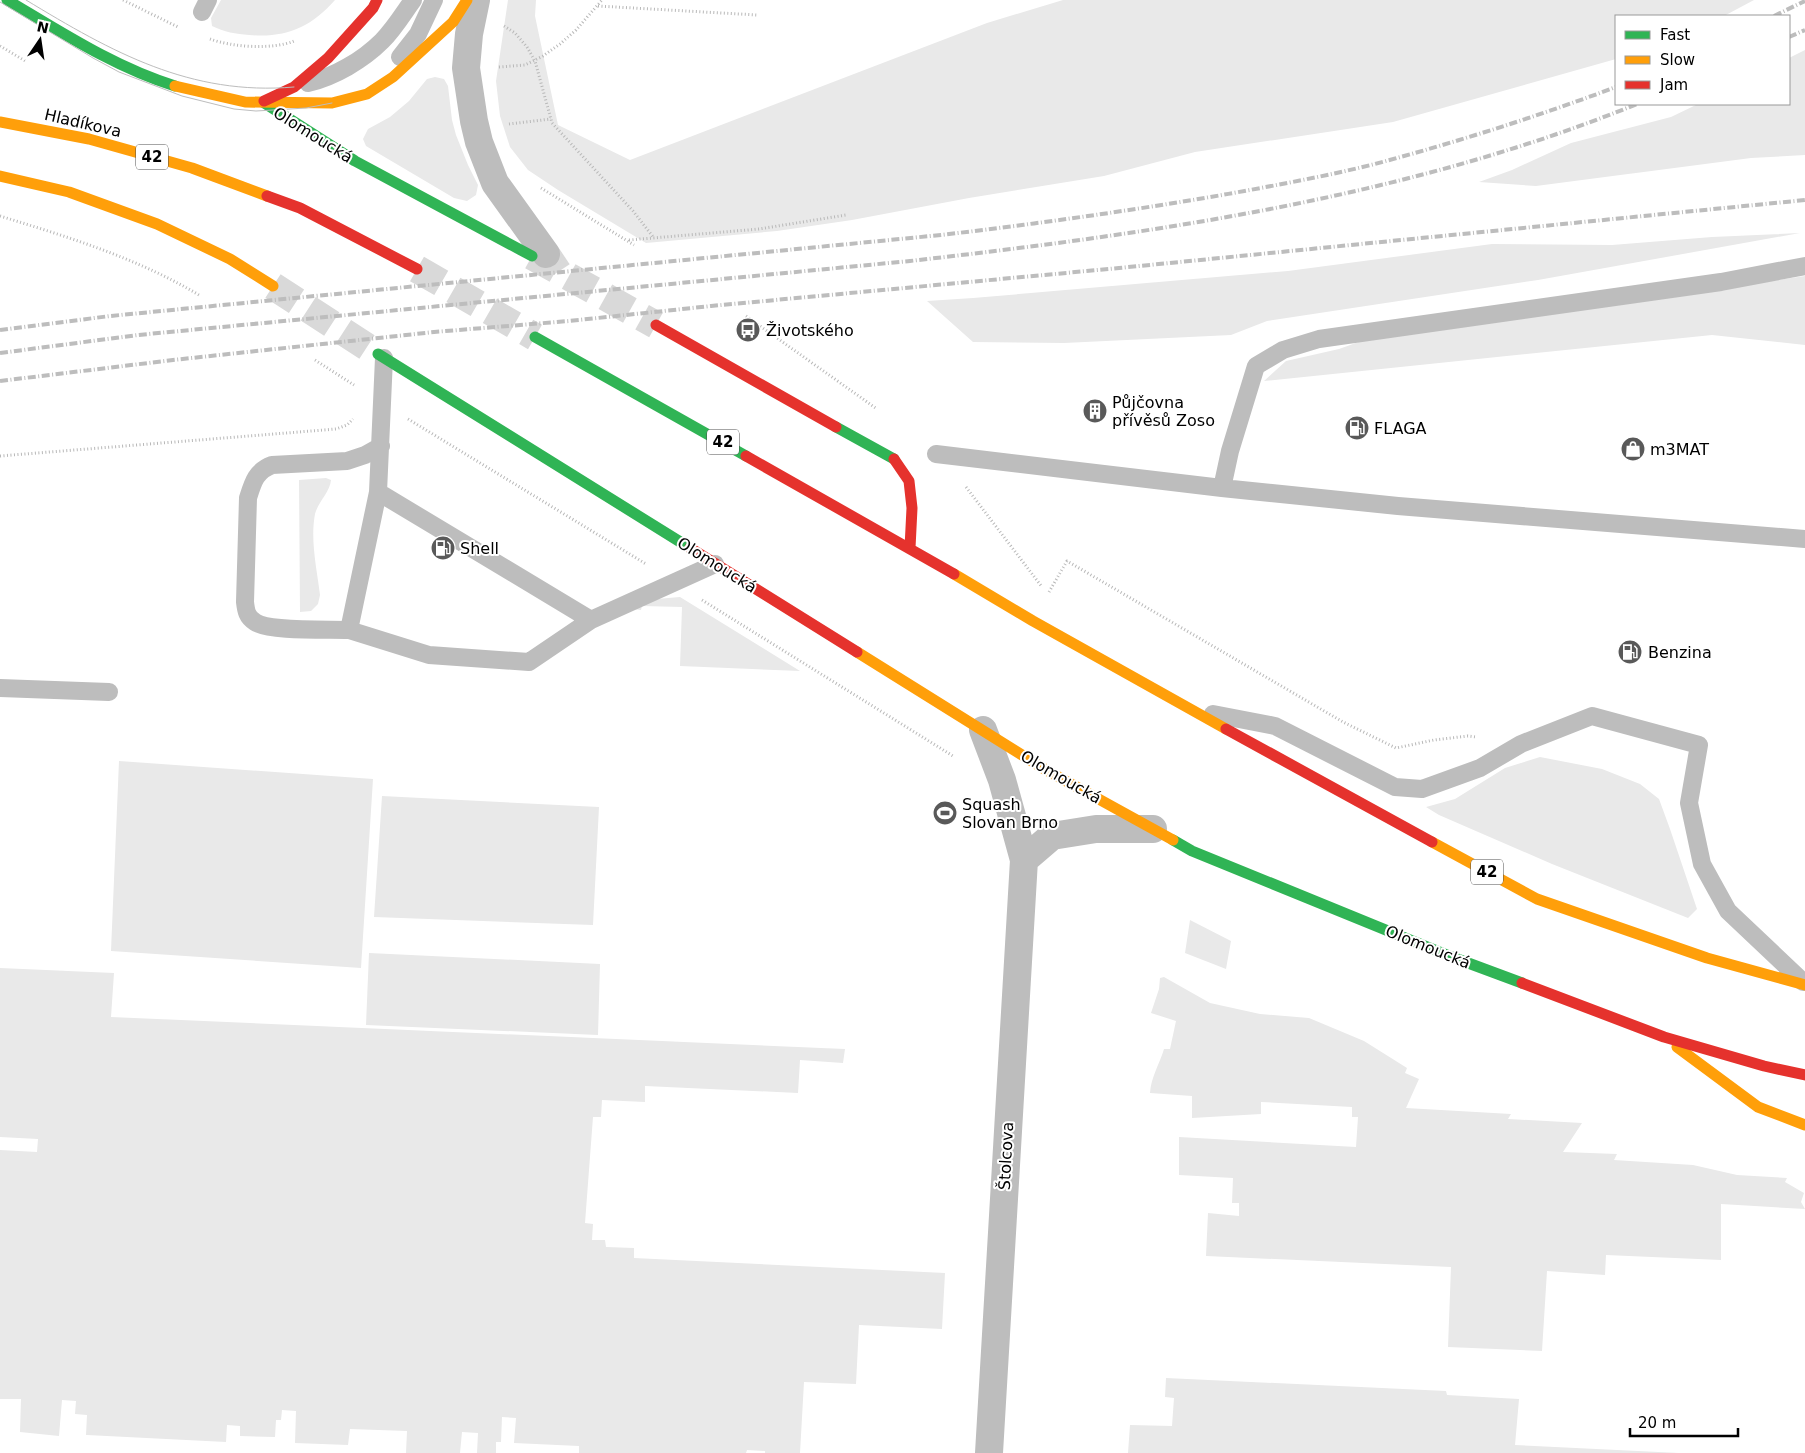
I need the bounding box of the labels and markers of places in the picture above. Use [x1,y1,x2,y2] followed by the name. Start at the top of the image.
[735,317,761,343] bus stop icon: Životského
[766,321,854,340] place label: Životského
[1112,393,1215,430] place label: Půjčovna přívěsů Zoso
[1082,398,1108,424] building icon: Půjčovna přívěsů Zoso
[1344,415,1370,441] fuel station icon: FLAGA
[1374,419,1427,438] place label: FLAGA
[1620,436,1646,462] shop icon: m3MAT
[1650,440,1709,459] place label: m3MAT
[430,535,456,561] fuel station icon: Shell
[460,539,499,558] place label: Shell
[1617,639,1643,665] fuel station icon: Benzina
[1648,643,1712,662] place label: Benzina
[962,795,1058,832] place label: Squash Slovan Brno
[932,800,958,826] sports icon: Squash Slovan Brno

